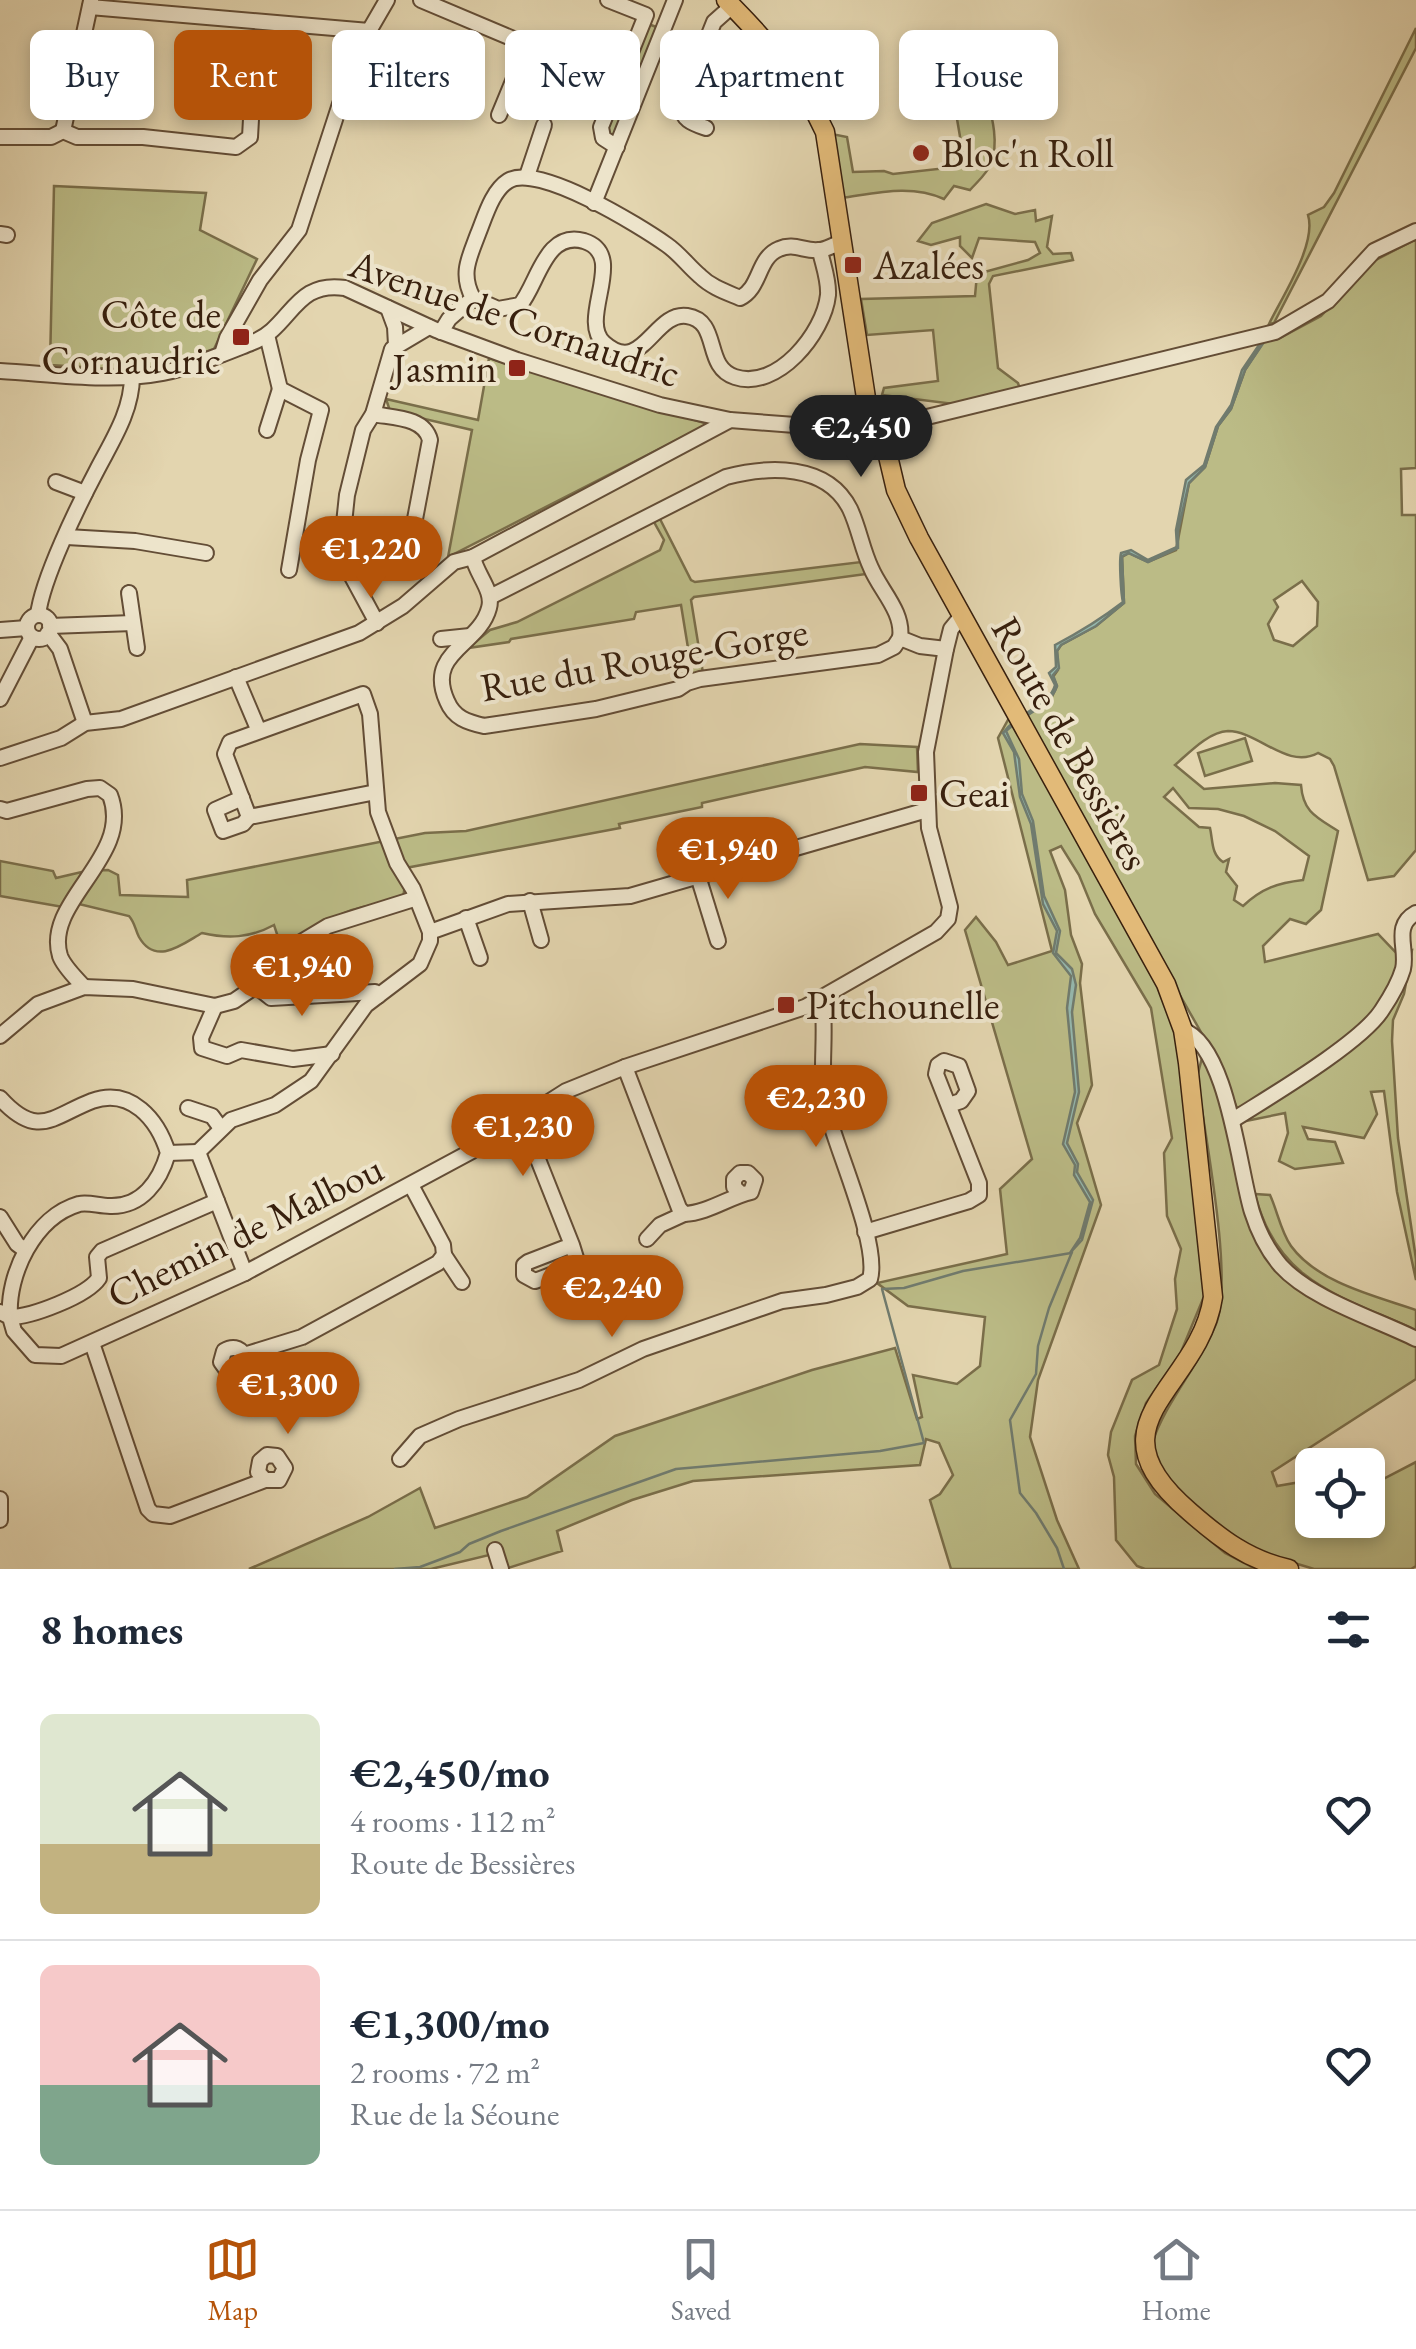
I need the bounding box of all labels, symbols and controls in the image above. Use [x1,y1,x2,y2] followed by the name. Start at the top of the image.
[30,30,154,120] chip: Buy
[174,30,312,120] chip: Rent
[332,30,485,120] chip: Filters
[505,30,640,120] chip: New
[660,30,879,120] chip: Apartment
[899,30,1058,120] chip: House
[941,127,1114,179] place label: Bloc'n Roll
[910,142,932,164] marker: Bloc'n Roll
[342,237,687,399] street label: Avenue de Cornaudric
[872,239,984,291] place label: Azalées
[842,254,864,276] marker: Azalées
[42,288,221,386] place label: Côte de Cornaudric
[230,326,252,348] marker: Côte de Cornaudric
[389,342,497,394] place label: Jasmin
[506,357,528,379] marker: Jasmin
[780,395,942,480] pin: €2,450
[811,406,911,448] text: €2,450
[290,516,452,601] pin: €1,220
[321,527,421,569] text: €1,220
[476,605,812,713] street label: Rue du Rouge-Gorge
[980,607,1162,879] street label: Route de Bessières
[939,767,1010,819] place label: Geai
[908,782,930,804] marker: Geai
[647,817,809,902] pin: €1,940
[678,828,778,870] text: €1,940
[221,934,383,1019] pin: €1,940
[252,945,352,987] text: €1,940
[806,979,1000,1031] place label: Pitchounelle
[775,994,797,1016] marker: Pitchounelle
[735,1065,897,1150] pin: €2,230
[766,1076,866,1118] text: €2,230
[442,1094,604,1179] pin: €1,230
[473,1105,573,1147] text: €1,230
[98,1142,392,1320] street label: Chemin de Malbou
[531,1255,693,1340] pin: €2,240
[562,1266,662,1308] text: €2,240
[207,1352,369,1437] pin: €1,300
[238,1363,338,1405] text: €1,300
[1295,1448,1385,1538] map controls
[1295,1448,1385,1538] button: locate
[40,1602,183,1657] text: 8 homes
[1321,1602,1376,1657] icon: filters
[350,1745,550,1800] text: €2,450/mo
[120,1754,240,1874] icon: home
[1321,1787,1376,1842] icon: heart
[350,1800,556,1842] text: 4 rooms · 112 m²
[350,1842,575,1884] text: Route de Bessières
[350,1996,550,2051] text: €1,300/mo
[120,2005,240,2125] icon: home
[1321,2038,1376,2093] icon: heart
[350,2051,540,2093] text: 2 rooms · 72 m²
[350,2093,560,2135] text: Rue de la Séoune
[205,2232,260,2328] tab: Map
[671,2232,731,2328] tab: Saved
[1141,2232,1211,2328] tab: Home

